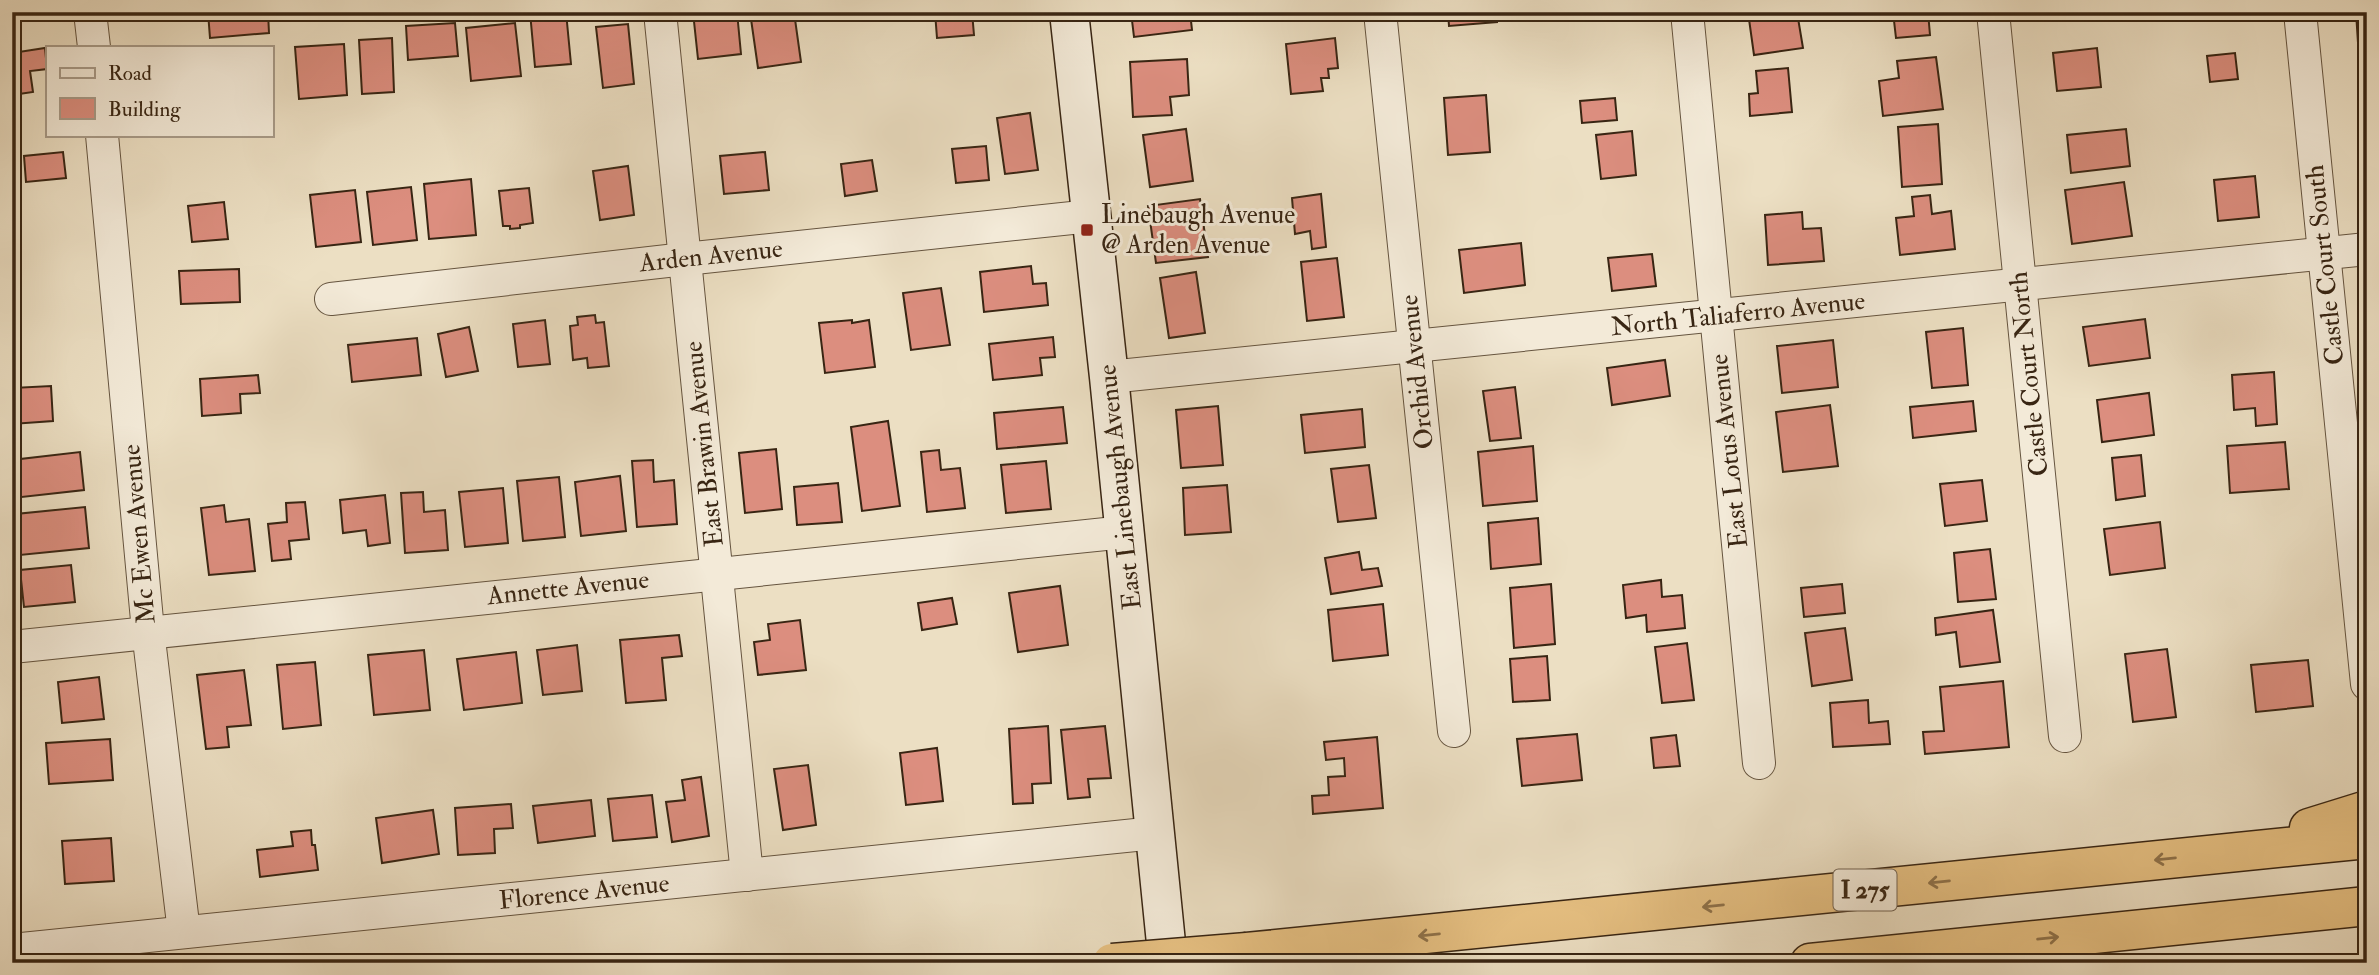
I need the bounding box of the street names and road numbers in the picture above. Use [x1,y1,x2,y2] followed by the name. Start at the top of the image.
[2299,163,2351,367] street label: Castle Court South
[637,233,784,280] street label: Arden Avenue
[2002,270,2056,478] street label: Castle Court North
[1609,285,1867,343] street label: North Taliaferro Avenue
[1393,293,1441,451] street label: Orchid Avenue
[677,340,731,548] street label: East Brawin Avenue
[1703,352,1755,550] street label: East Lotus Avenue
[1091,363,1149,611] street label: East Linebaugh Avenue
[115,443,163,625] street label: Mc Ewen Avenue
[484,564,651,613] street label: Annette Avenue
[497,867,671,917] street label: Florence Avenue
[1834,870,1896,910] road number: I 275

